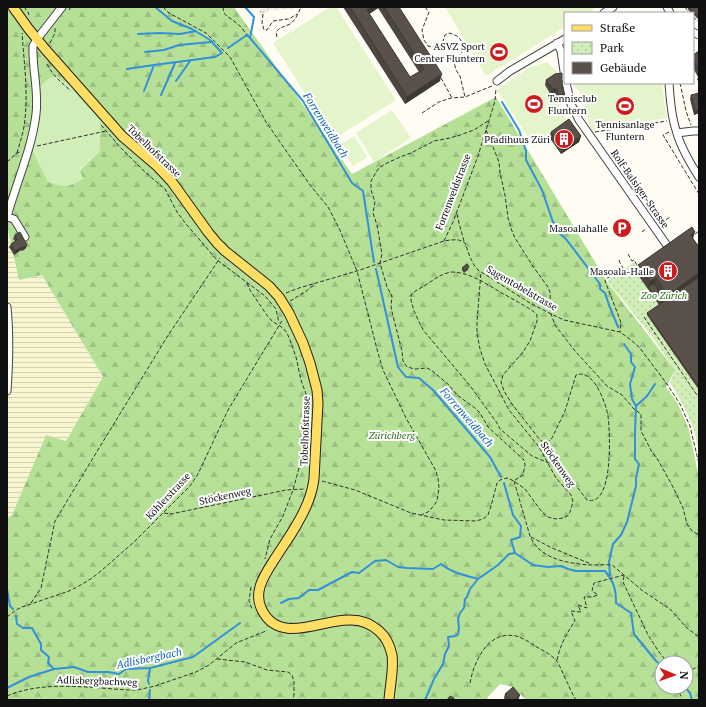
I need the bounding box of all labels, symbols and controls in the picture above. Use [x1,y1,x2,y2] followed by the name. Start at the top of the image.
[564,12,694,84] legend
[600,20,635,35] text: Straße
[414,40,485,65] place label: ASVZ Sport Center Fluntern
[600,40,625,55] text: Park
[488,41,510,63] sports icon: ASVZ Sport Center Fluntern
[600,60,646,75] text: Gebäude
[300,89,352,160] water label: Forrenweidbach
[548,92,597,117] place label: Tennisclub Fluntern
[523,93,545,115] sports icon: Tennisclub Fluntern
[614,95,636,117] sports icon: Tennisanlage Fluntern
[595,118,655,143] place label: Tennisanlage Fluntern
[124,122,184,180] street label: Tobelhofstrasse
[553,128,575,150] building icon: Pfadihuus Züri
[484,133,550,146] place label: Pfadihuus Züri
[608,147,672,231] street label: Rolf-Balsiger-Strasse
[432,152,474,232] street label: Forrenweidstrasse
[611,217,633,239] parking icon: Masoalahalle
[549,222,608,235] place label: Masoalahalle
[657,260,679,282] building icon: Masoala-Halle
[484,262,560,314] street label: Sagentobelstrasse
[590,265,654,278] place label: Masoala-Halle
[641,289,687,302] park label: Zoo Zürich
[437,383,497,450] water label: Forrenweidbach
[297,396,313,466] street label: Tobelhofstrasse
[369,429,416,442] park label: Zürichberg
[538,439,579,490] street label: Stöckenweg
[143,470,193,522] street label: Köhlerstrasse
[198,484,253,508] street label: Stöckenweg
[114,644,183,672] water label: Adlisbergbach
[654,655,694,695] north arrow
[677,671,691,680] text: N
[56,673,138,689] street label: Adlisbergbachweg

